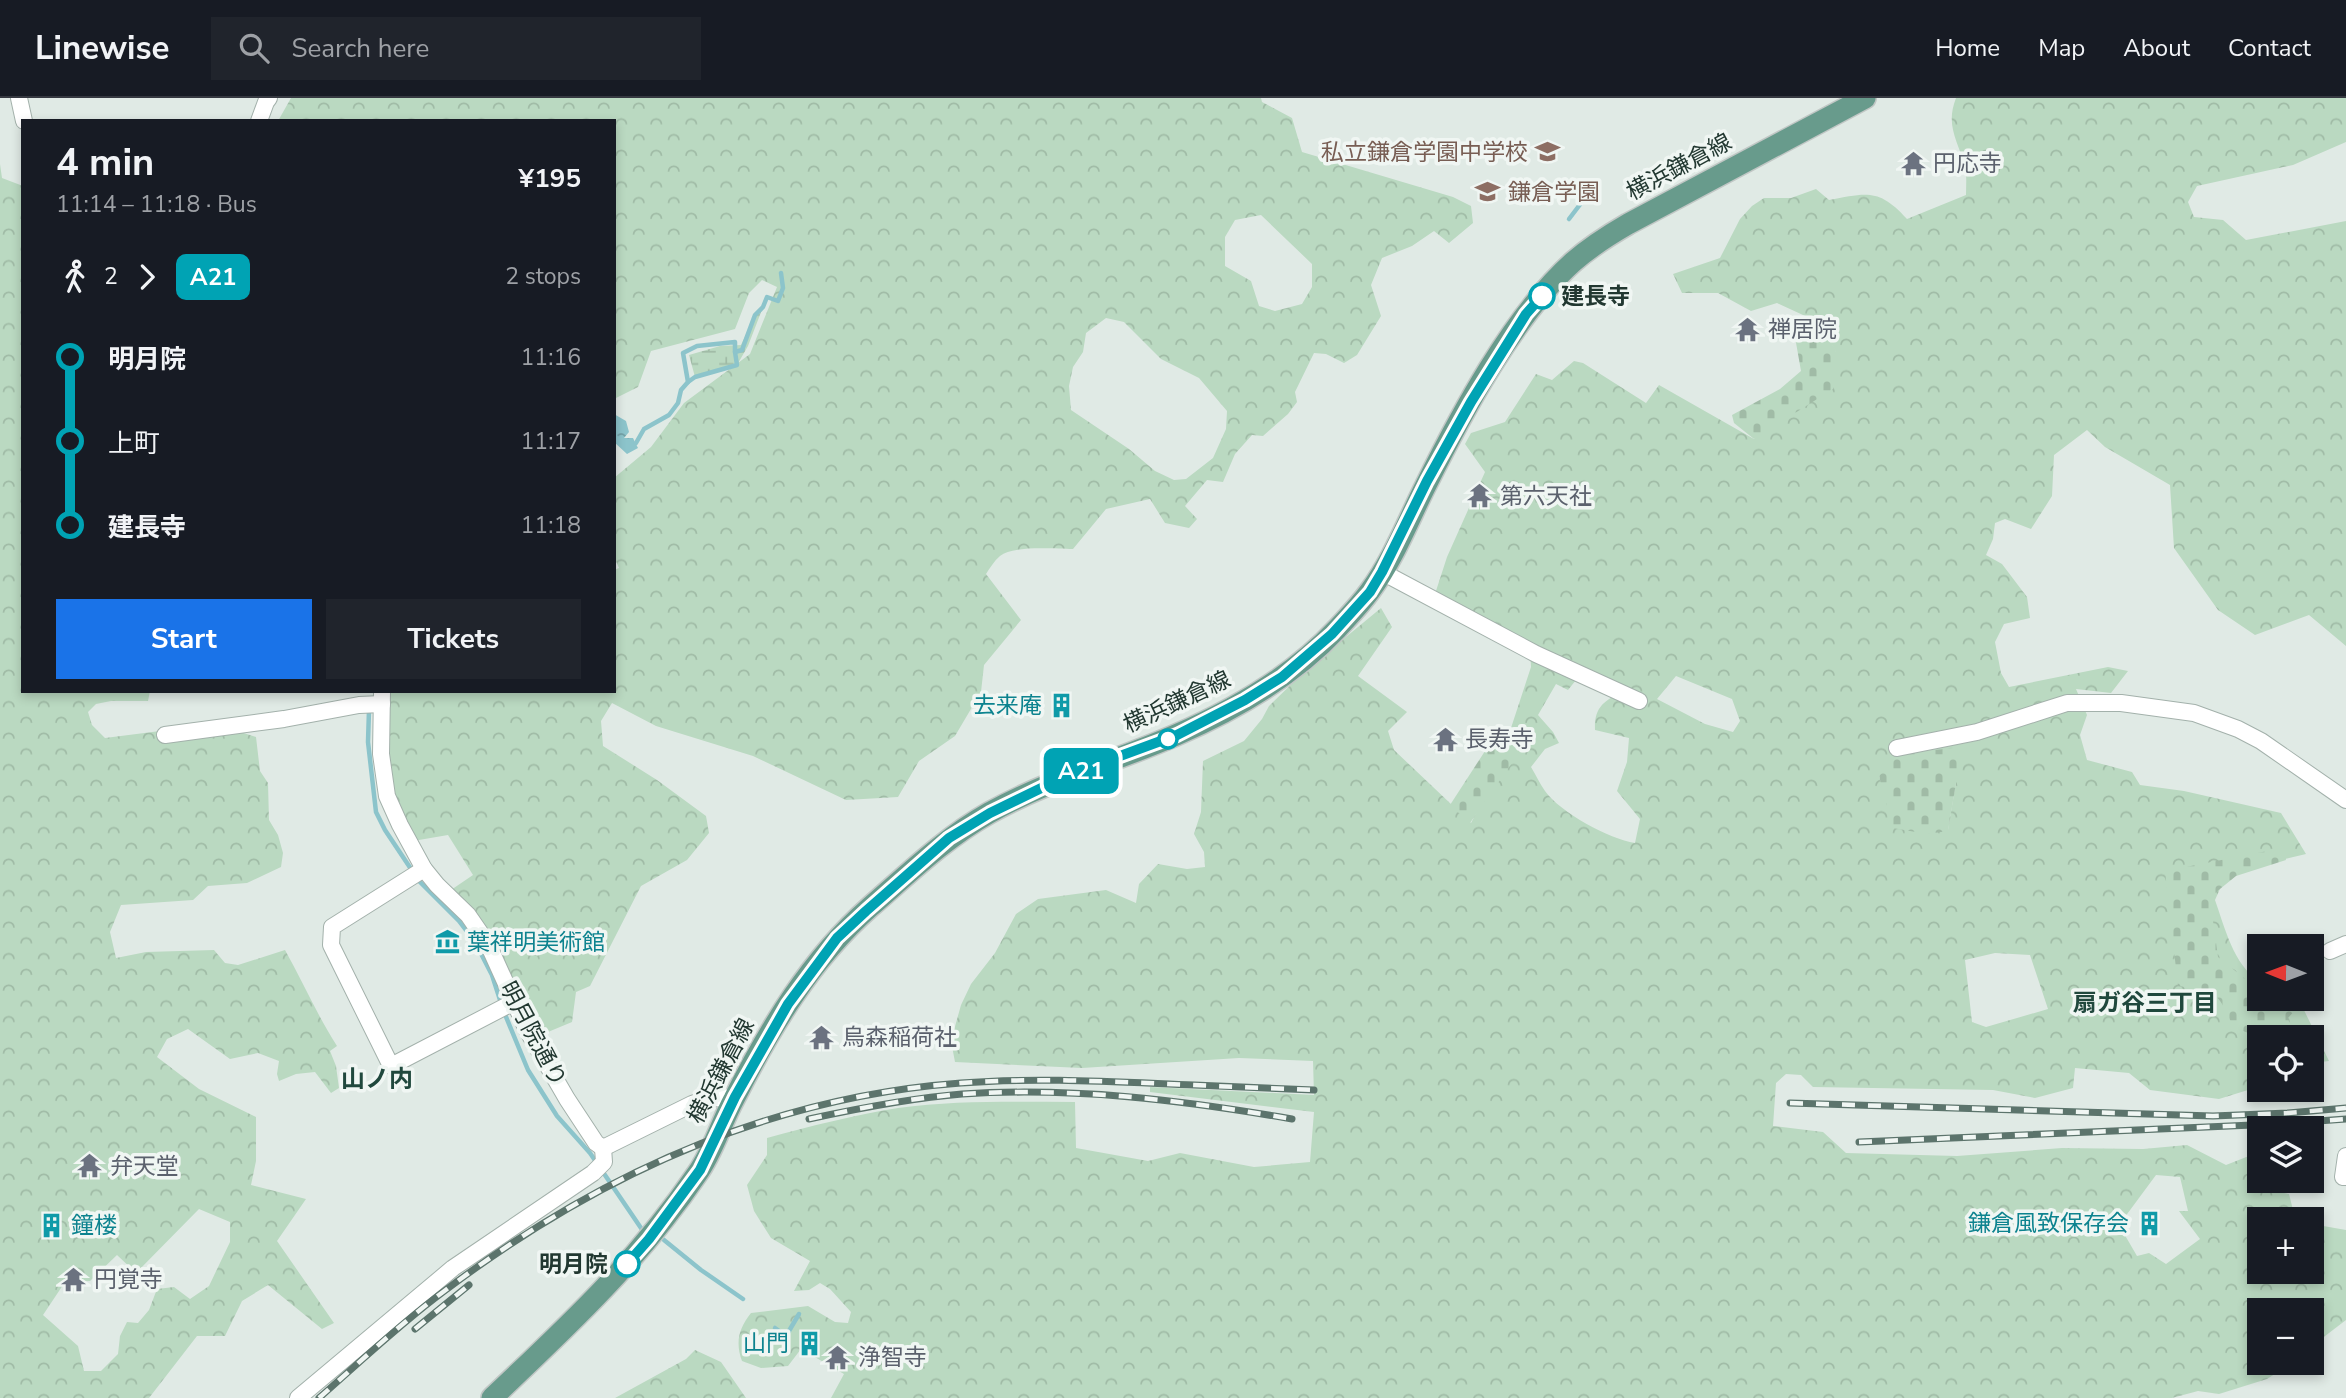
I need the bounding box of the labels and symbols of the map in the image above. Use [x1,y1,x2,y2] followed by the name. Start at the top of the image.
[1621,126,1737,208] street label: 横浜鎌倉線
[1321,137,1528,168] place label: 私立鎌倉学園中学校
[1534,138,1562,166] school or university icon: 私立鎌倉学園中学校
[1933,148,2002,179] place label: 円応寺
[1899,149,1927,177] temple icon: 円応寺
[1508,177,1600,208] place label: 鎌倉学園
[1474,178,1502,206] school or university icon: 鎌倉学園
[1561,281,1630,312] place label: 建長寺
[1529,283,1555,309] marker: 建長寺
[1768,314,1837,345] place label: 禅居院
[1734,315,1762,343] temple icon: 禅居院
[1500,481,1592,512] place label: 第六天社
[1466,482,1494,510] temple icon: 第六天社
[1118,664,1236,740] street label: 横浜鎌倉線
[973,690,1042,721] place label: 去来庵
[1048,691,1076,719] building icon: 去来庵
[1465,724,1534,755] place label: 長寿寺
[1431,725,1459,753] temple icon: 長寿寺
[1158,729,1178,749] unlabelled marker
[1041,748,1121,794] line badge: A21
[467,927,605,958] place label: 葉祥明美術館
[433,928,461,956] museum icon: 葉祥明美術館
[2247,934,2324,1012] north arrow
[492,976,574,1092] street label: 明月院通り
[2073,987,2217,1019] district label: 扇ガ谷三丁目
[680,1013,762,1129] street label: 横浜鎌倉線
[842,1022,957,1053] place label: 烏森稲荷社
[808,1023,836,1051] temple icon: 烏森稲荷社
[341,1063,413,1095] district label: 山ノ内
[110,1151,179,1182] place label: 弁天堂
[76,1152,104,1180] temple icon: 弁天堂
[1968,1208,2129,1239] place label: 鎌倉風致保存会
[2135,1209,2163,1237] building icon: 鎌倉風致保存会
[71,1210,117,1241] place label: 鐘楼
[37,1211,65,1239] building icon: 鐘楼
[539,1249,608,1280] place label: 明月院
[614,1251,640,1277] marker: 明月院
[94,1264,163,1295] place label: 円覚寺
[60,1265,88,1293] temple icon: 円覚寺
[743,1328,789,1359] place label: 山門
[795,1329,823,1357] building icon: 山門
[858,1342,927,1373] place label: 浄智寺
[824,1343,852,1371] temple icon: 浄智寺

